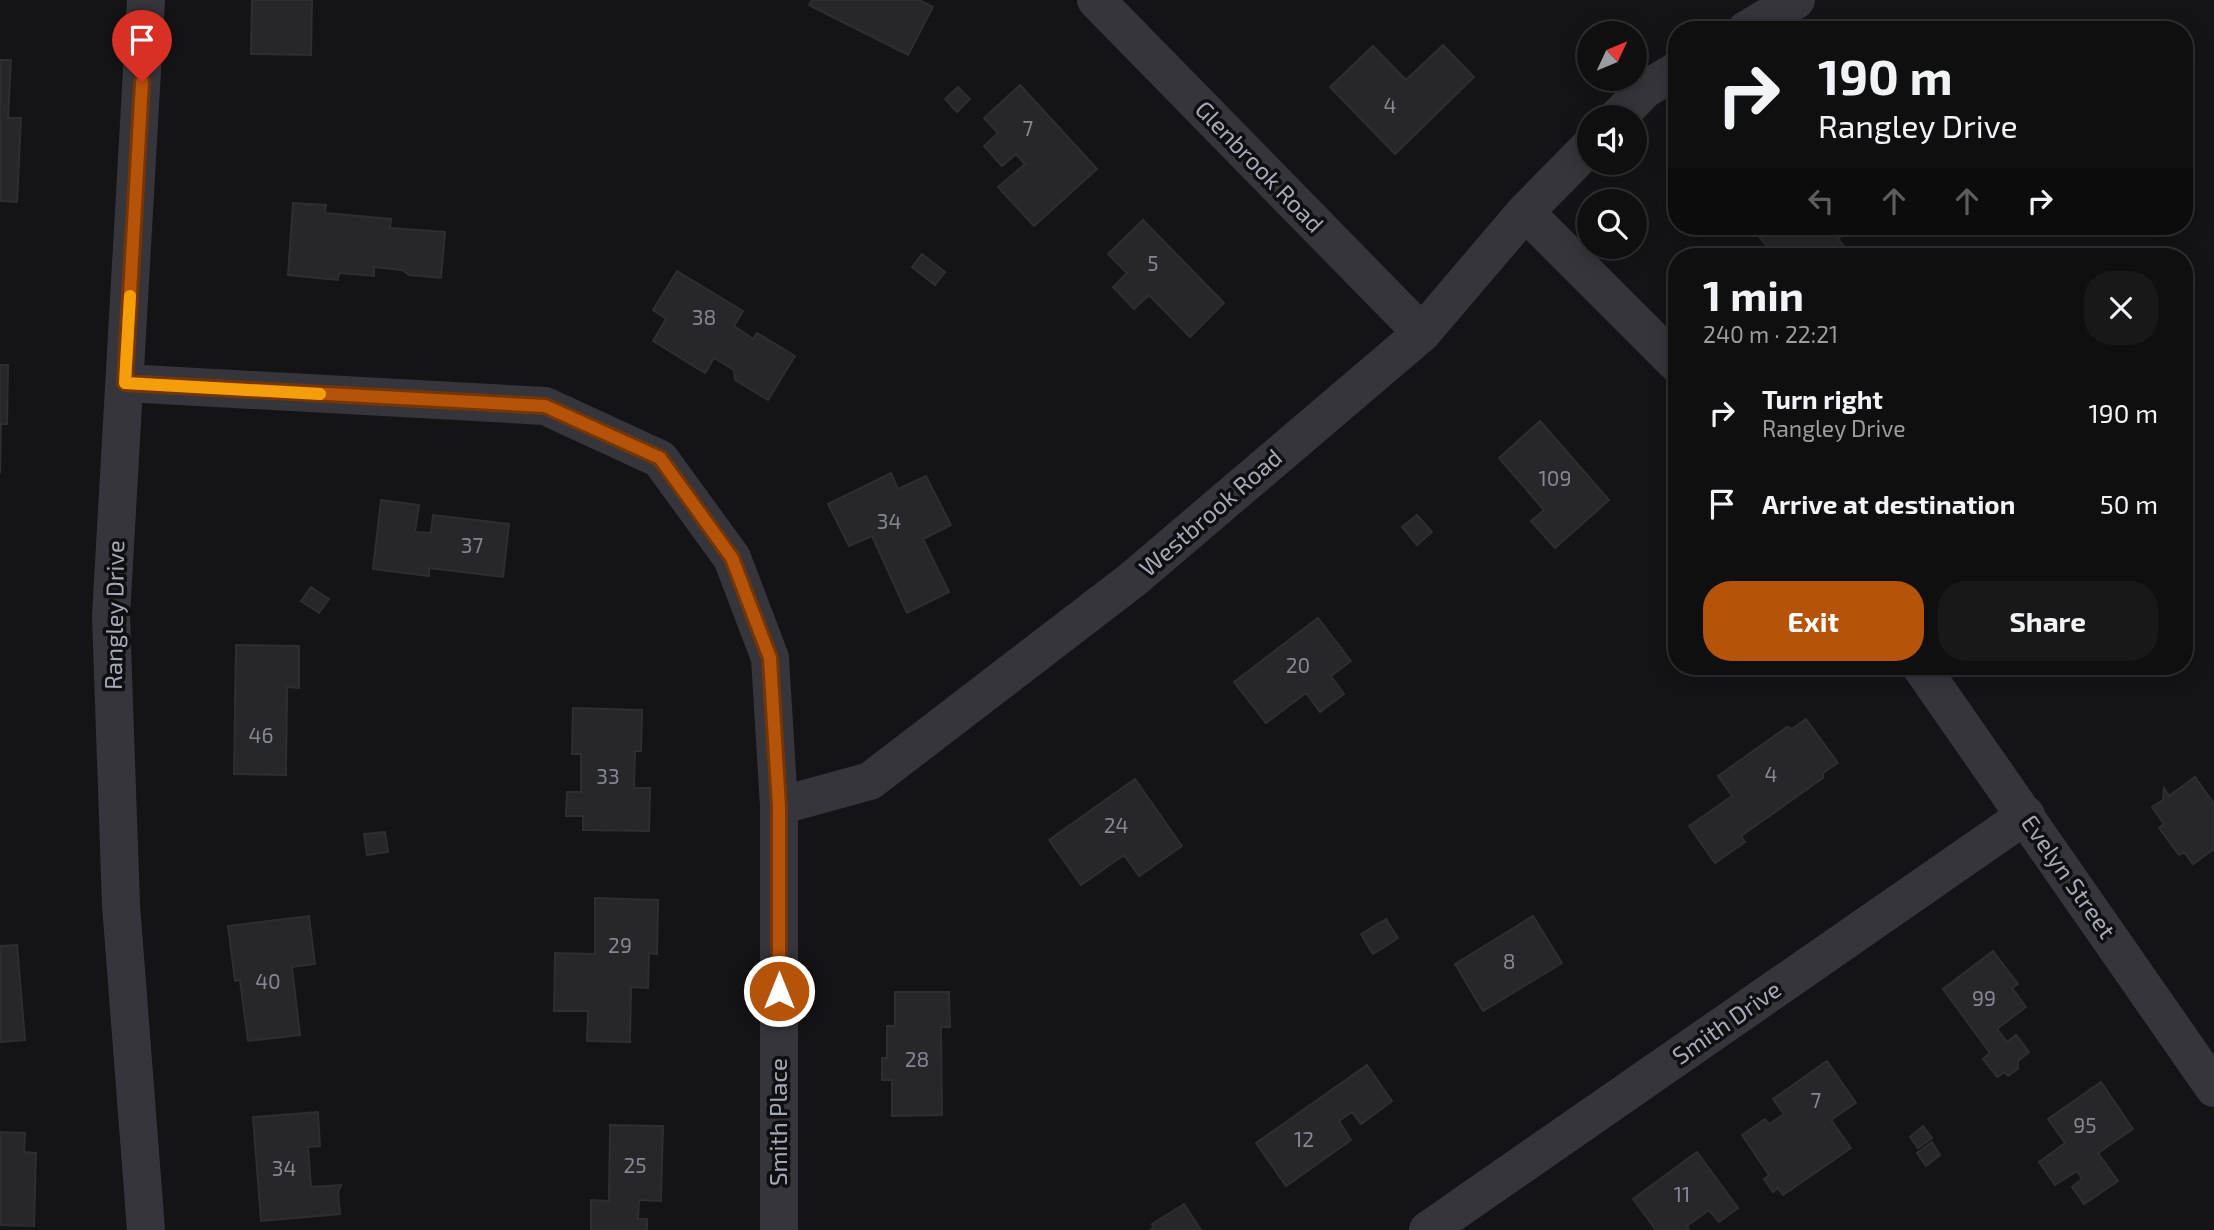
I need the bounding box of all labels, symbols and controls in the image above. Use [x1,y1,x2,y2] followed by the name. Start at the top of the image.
[112,10,172,82] pin
[123,21,161,59] icon: arrive
[1577,21,1647,91] north arrow
[1577,21,1647,259] map controls
[1818,46,1953,105] text: 190 m
[1703,49,1794,140] icon: right
[1384,92,1396,117] house number: 4
[1190,94,1330,238] street label: Glenbrook Road
[1577,105,1647,175] button: sound
[1818,106,2018,144] text: Rangley Drive
[1023,115,1034,140] house number: 7
[1802,182,1840,220] icon: left
[1875,182,1913,220] icon: ahead
[1948,182,1986,220] icon: ahead
[2021,182,2059,220] icon: right
[1577,189,1647,259] button: search
[1147,250,1159,275] house number: 5
[1703,269,1804,319] text: 1 min
[2084,271,2158,345] button: close
[692,304,716,329] house number: 38
[1703,320,1838,348] text: 240 m · 22:21
[1762,383,1883,414] text: Turn right
[1703,394,1741,432] icon: right
[2089,397,2158,428] text: 190 m
[1762,414,1906,442] text: Rangley Drive
[1133,442,1287,582] street label: Westbrook Road
[1538,465,1572,490] house number: 109
[1703,485,1741,523] icon: arrive
[1762,488,2015,519] text: Arrive at destination
[2100,488,2158,519] text: 50 m
[877,508,901,533] house number: 34
[461,532,483,557] house number: 37
[98,540,129,690] street label: Rangley Drive
[1703,581,1924,661] button: Exit
[1938,581,2158,661] button: Share
[1286,652,1310,677] house number: 20
[249,722,273,747] house number: 46
[1765,761,1777,786] house number: 4
[596,763,620,788] house number: 33
[2016,809,2122,944] street label: Evelyn Street
[1104,812,1128,837] house number: 24
[608,932,632,957] house number: 29
[1503,948,1515,973] house number: 8
[742,954,816,1028] position arrow
[255,968,281,993] house number: 40
[1666,974,1786,1070] street label: Smith Drive
[1972,985,1996,1010] house number: 99
[905,1046,929,1071] house number: 28
[763,1058,792,1186] street label: Smith Place
[1811,1087,1822,1112] house number: 7
[2073,1112,2097,1137] house number: 95
[1294,1126,1314,1151] house number: 12
[623,1152,647,1177] house number: 25
[272,1155,296,1180] house number: 34
[1674,1181,1690,1206] house number: 11

